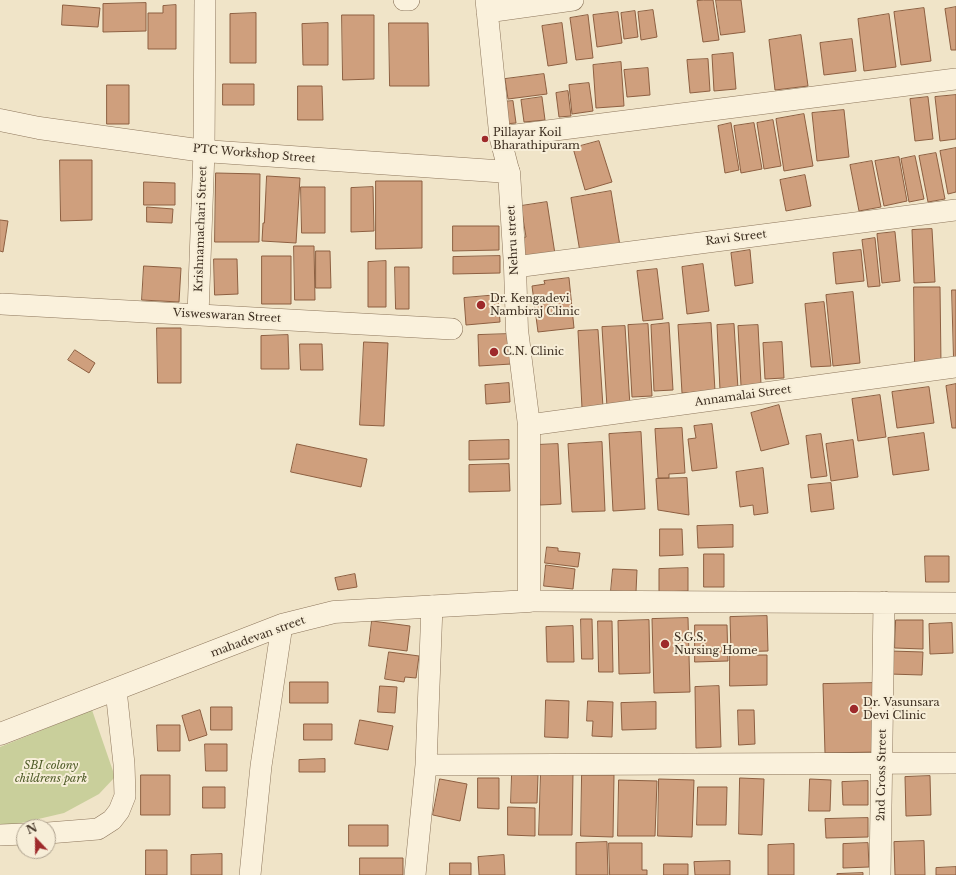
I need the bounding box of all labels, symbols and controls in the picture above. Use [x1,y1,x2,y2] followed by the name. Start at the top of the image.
[493,126,580,152] place label: Pillayar Koil Bharathipuram
[480,134,490,144] marker: Pillayar Koil Bharathipuram
[192,142,316,166] street label: PTC Workshop Street
[192,166,210,292] street label: Krishnamachari Street
[505,205,521,275] street label: Nehru street
[705,228,767,248] street label: Ravi Street
[490,292,580,318] place label: Dr. Kengadevi Nambiraj Clinic
[475,299,487,311] marker: Dr. Kengadevi Nambiraj Clinic
[173,307,281,325] street label: Visweswaran Street
[503,345,564,359] place label: C.N. Clinic
[488,346,500,358] marker: C.N. Clinic
[694,383,792,409] street label: Annamalai Street
[209,614,307,660] street label: mahadevan street
[674,631,758,657] place label: S.G.S. Nursing Home
[659,638,671,650] marker: S.G.S. Nursing Home
[863,696,940,722] place label: Dr. Vasunsara Devi Clinic
[848,703,860,715] marker: Dr. Vasunsara Devi Clinic
[875,729,889,821] street label: 2nd Cross Street
[15,759,87,785] park label: SBI colony childrens park
[16,819,56,859] north arrow
[24,820,39,837] text: N

